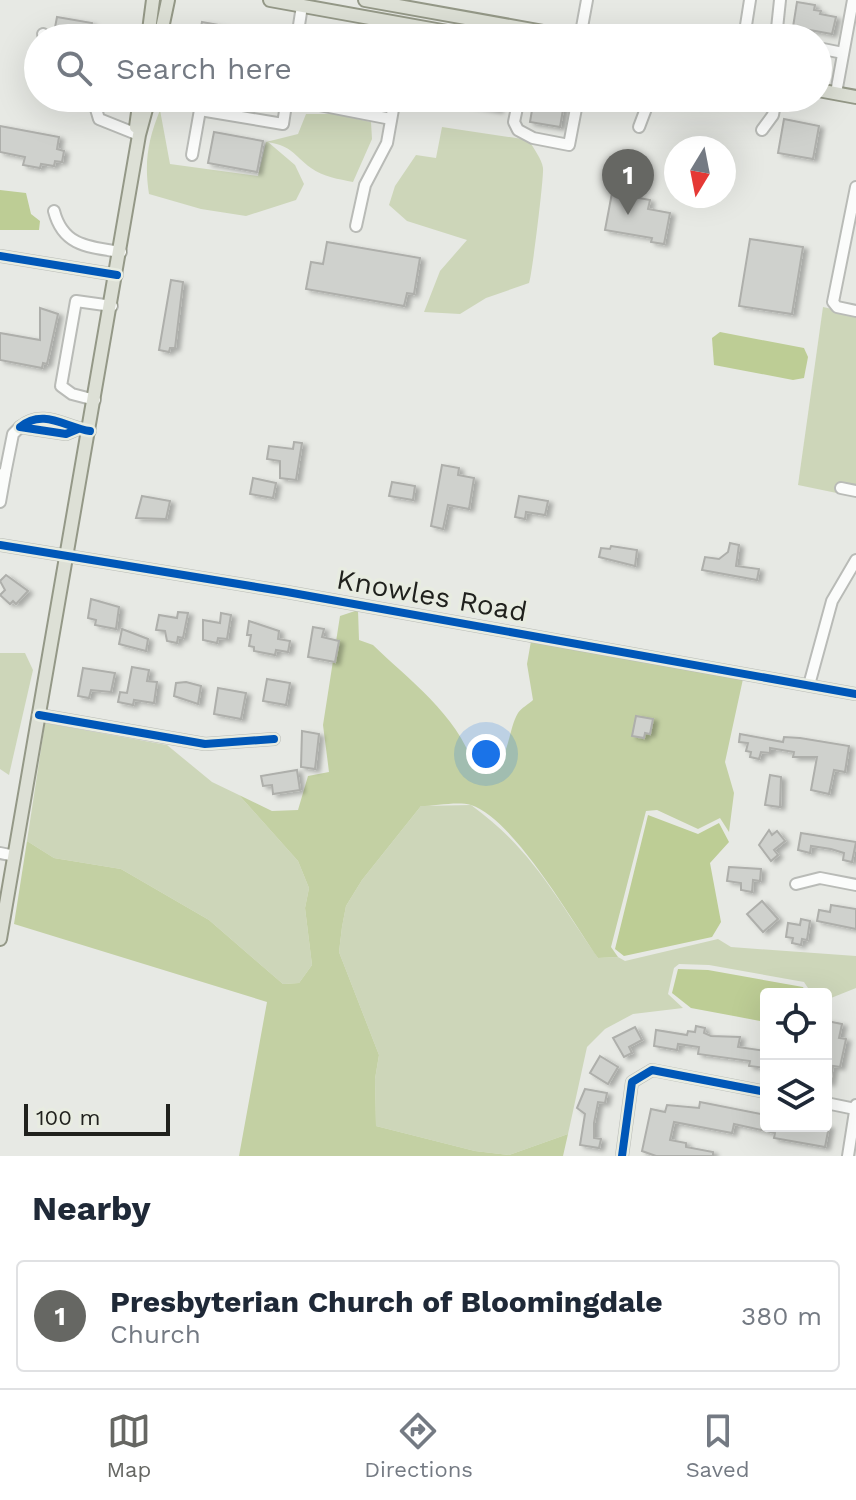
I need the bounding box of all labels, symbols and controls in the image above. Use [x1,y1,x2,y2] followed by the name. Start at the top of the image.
[24,24,832,112] search box
[52,46,96,90] icon: search
[116,51,292,86] text: Search here
[664,136,736,208] north arrow
[602,149,654,215] pin: 1
[334,562,530,628] street label: Knowles Road
[466,734,506,774] your location
[760,988,832,1132] map controls
[760,988,832,1060] button: locate
[760,1060,832,1132] button: layers
[24,1100,170,1136] scale bar
[36,1105,100,1130] text: 100 m
[32,1188,151,1228] text: Nearby
[110,1284,663,1319] text: Presbyterian Church of Bloomingdale
[54,1301,66,1331] text: 1
[741,1301,822,1331] text: 380 m
[110,1319,201,1349] text: Church
[106,1409,151,1482] tab: Map
[364,1409,473,1482] tab: Directions
[686,1409,750,1482] tab: Saved

